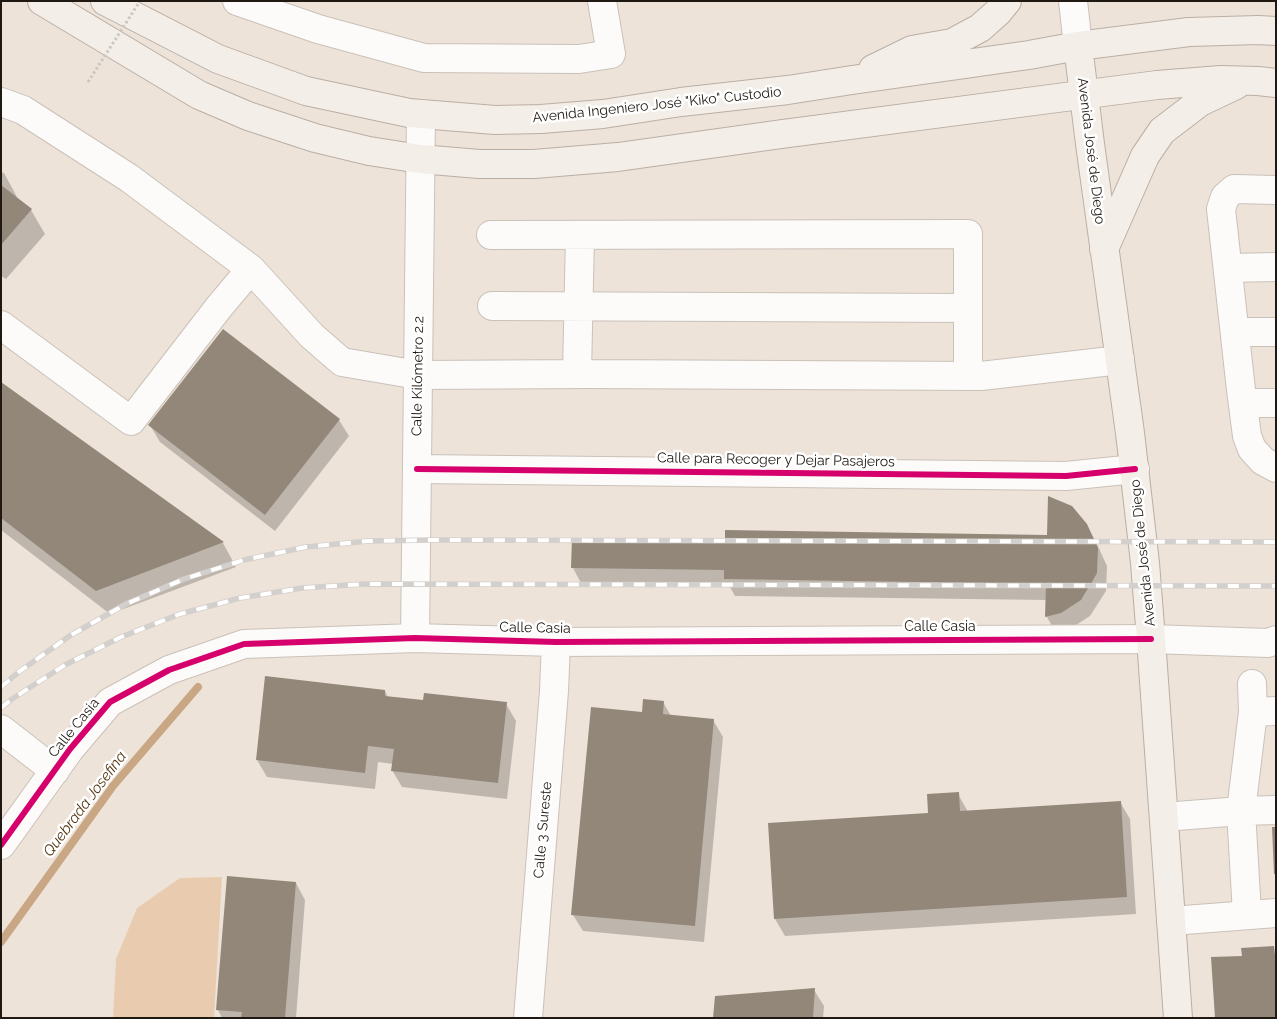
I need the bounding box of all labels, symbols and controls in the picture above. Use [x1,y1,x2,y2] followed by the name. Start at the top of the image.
[1074,77,1108,225] street label: Avenida José de Diego
[532,84,782,126] street label: Avenida Ingeniero José "Kiko" Custodio
[409,316,427,436] street label: Calle Kilómetro 2.2
[657,450,895,470] street label: Calle para Recoger y Dejar Pasajeros
[1127,479,1159,627] street label: Avenida José de Diego
[499,619,571,637] street label: Calle Casia
[904,619,976,635] street label: Calle Casia
[45,695,103,761] street label: Calle Casia
[40,748,130,860] water label: Quebrada Josefina
[530,781,556,879] street label: Calle 3 Sureste

